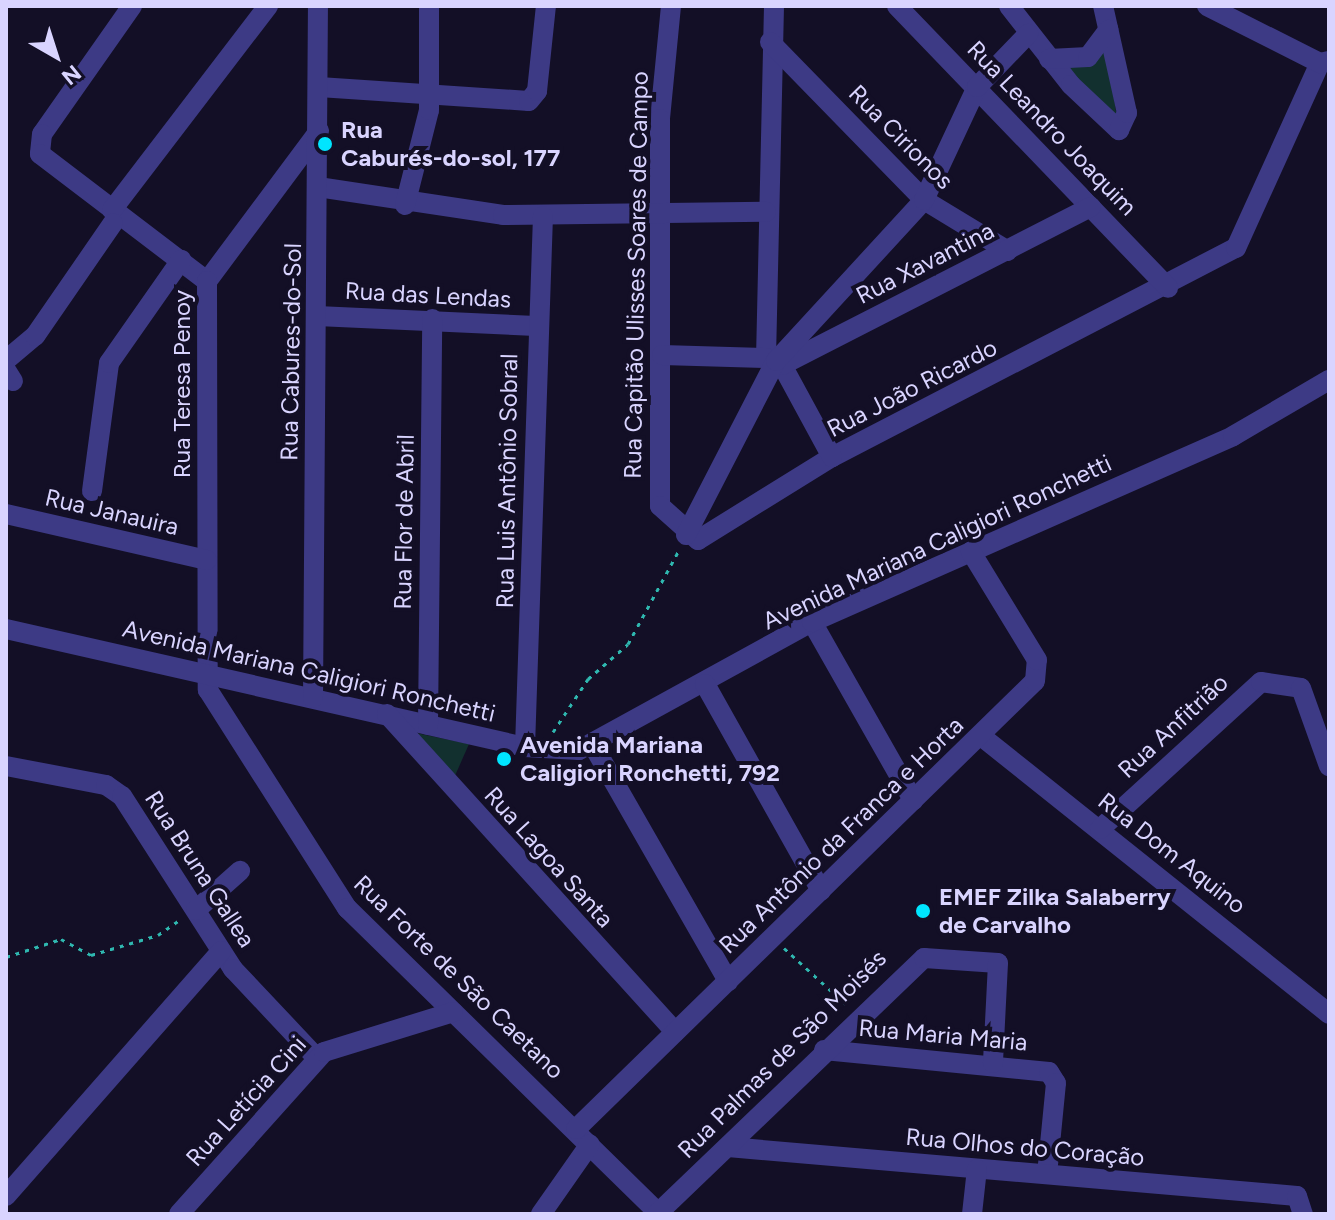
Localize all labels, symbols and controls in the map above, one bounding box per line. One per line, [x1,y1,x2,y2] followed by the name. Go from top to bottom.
[16,16,96,96] north arrow
[961,35,1143,221] street label: Rua Leandro Joaquim
[56,59,87,91] text: N
[618,71,654,479] street label: Rua Capitão Ulisses Soares de Campo
[843,79,959,195] street label: Rua Cirionos
[341,116,560,172] place label: Rua Caburés-do-sol, 177
[316,135,334,153] marker: Rua Caburés-do-sol, 177
[851,216,999,310] street label: Rua Xavantina
[275,243,307,461] street label: Rua Cabures-do-Sol
[344,276,512,314] street label: Rua das Lendas
[168,290,196,478] street label: Rua Teresa Penoy
[822,333,1002,443] street label: Rua João Ricardo
[490,353,524,609] street label: Rua Luis Antônio Sobral
[388,434,420,610] street label: Rua Flor de Abril
[758,448,1116,636] street label: Avenida Mariana Caligiori Ronchetti
[42,483,182,541] street label: Rua Janauira
[120,614,498,728] street label: Avenida Mariana Caligiori Ronchetti
[1112,668,1234,784] street label: Rua Anfitrião
[713,711,969,959] street label: Rua Antônio da Franca e Horta
[520,731,780,787] place label: Avenida Mariana Caligiori Ronchetti, 792
[495,750,513,768] marker: Avenida Mariana Caligiori Ronchetti, 792
[478,781,620,933] street label: Rua Lagoa Santa
[139,785,261,953] street label: Rua Bruna Gallea
[1092,786,1252,920] street label: Rua Dom Aquino
[348,869,570,1085] street label: Rua Forte de São Caetano
[939,883,1171,939] place label: EMEF Zilka Salaberry de Carvalho
[914,902,932,920] marker: EMEF Zilka Salaberry de Carvalho
[672,944,892,1164] street label: Rua Palmas de São Moisés
[857,1013,1029,1057] street label: Rua Maria Maria
[180,1030,312,1172] street label: Rua Letícia Cini
[904,1122,1146,1172] street label: Rua Olhos do Coração

